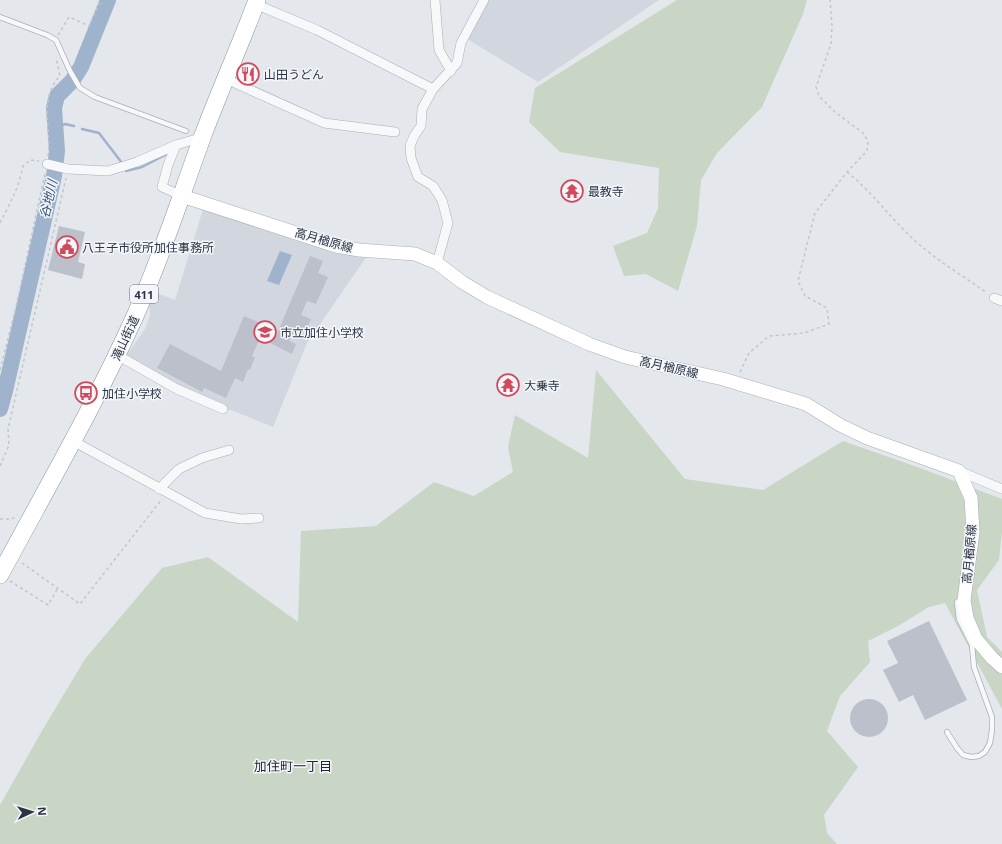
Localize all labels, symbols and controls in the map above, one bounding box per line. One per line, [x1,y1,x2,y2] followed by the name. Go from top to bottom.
[235,61,261,87] restaurant icon: 山田うどん
[264,66,324,83] place label: 山田うどん
[35,176,62,220] water label: 谷地川
[559,178,585,204] temple icon: 最教寺
[588,183,624,200] place label: 最教寺
[293,224,355,256] street label: 高月楢原線
[54,234,80,260] public building icon: 八王子市役所加住事務所
[82,239,214,256] place label: 八王子市役所加住事務所
[130,285,158,303] road number: 411
[107,313,143,363] street label: 滝山街道
[252,319,278,345] school or university icon: 市立加住小学校
[280,324,364,341] place label: 市立加住小学校
[638,352,700,382] street label: 高月楢原線
[495,372,521,398] temple icon: 大乗寺
[524,377,560,394] place label: 大乗寺
[73,380,99,406] bus stop icon: 加住小学校
[102,385,162,402] place label: 加住小学校
[958,523,980,585] street label: 高月楢原線
[254,757,332,775] district label: 加住町一丁目
[12,792,52,832] north arrow
[35,806,50,816] text: N

